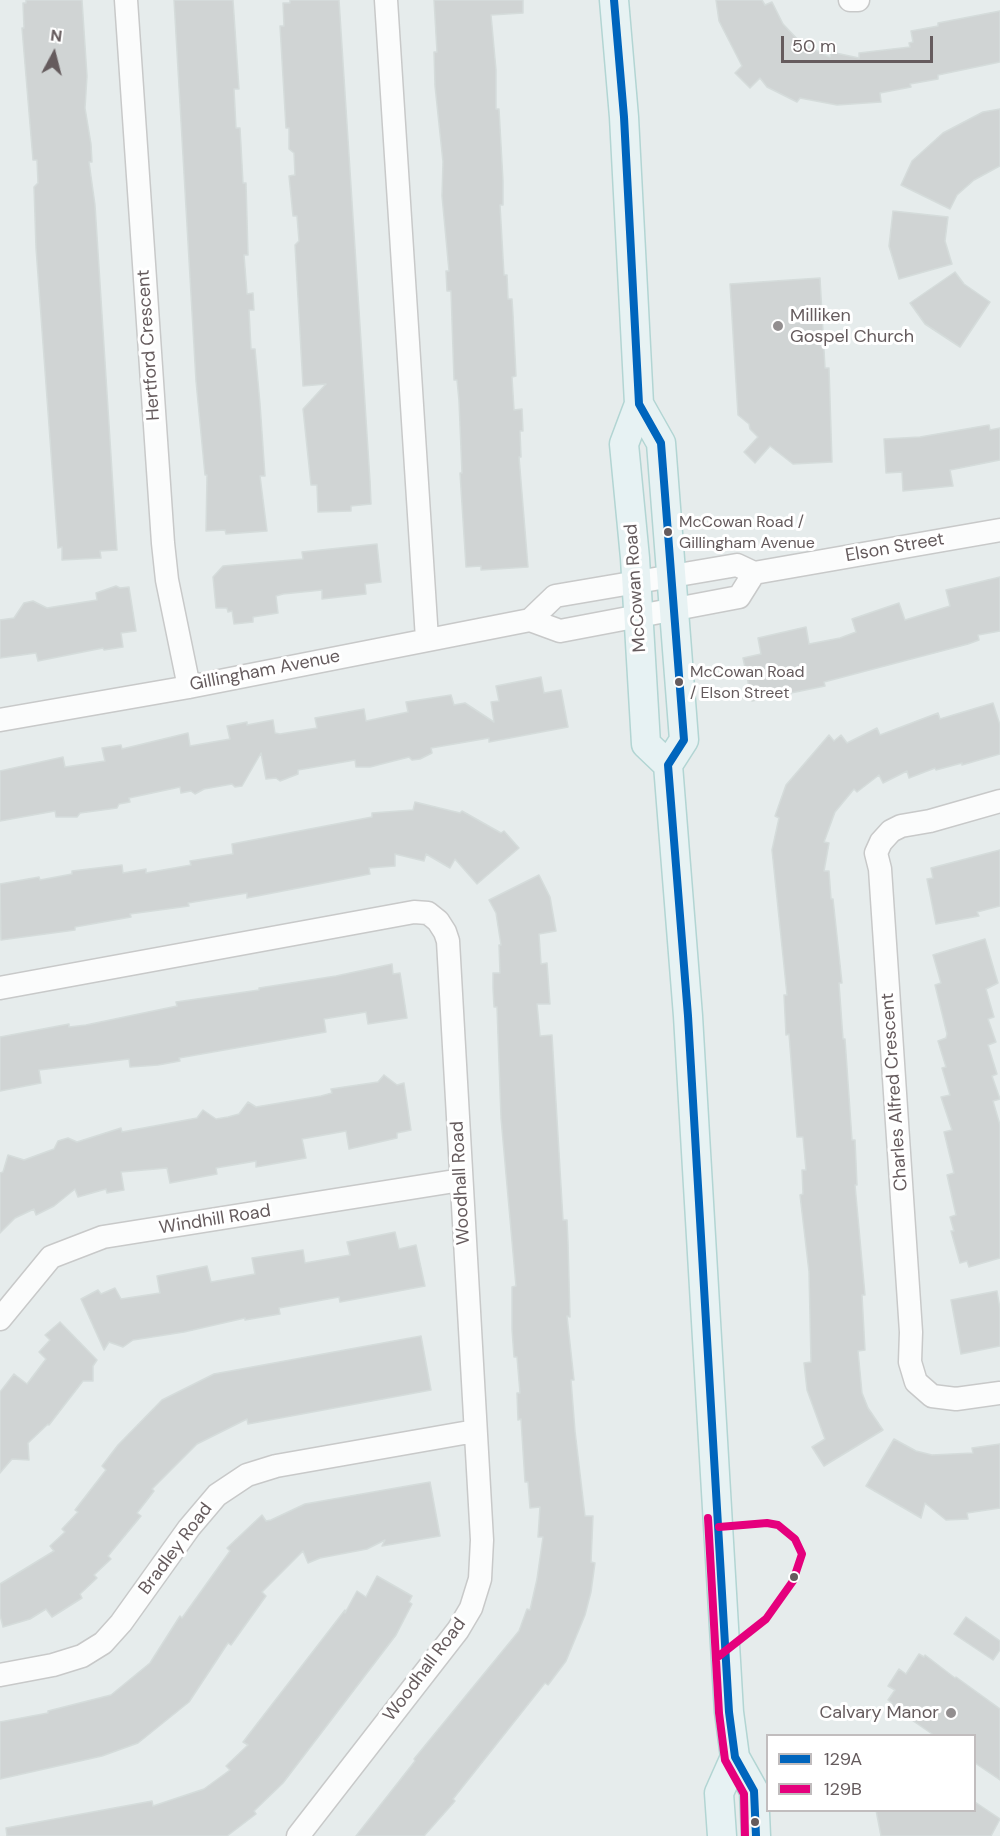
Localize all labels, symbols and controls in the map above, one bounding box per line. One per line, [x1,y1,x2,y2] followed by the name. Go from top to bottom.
[24,24,84,84] north arrow
[784,24,936,62] scale bar
[49,25,63,47] text: N
[792,34,836,58] text: 50 m
[133,269,165,421] street label: Hertford Crescent
[790,305,914,348] place label: Milliken Gospel Church
[771,319,785,333] marker: Milliken Gospel Church
[679,513,815,551] place label: McCowan Road / Gillingham Avenue
[621,523,651,653] street label: McCowan Road
[662,526,674,538] marker: McCowan Road / Gillingham Avenue
[844,529,946,567] street label: Elson Street
[188,646,342,696] street label: Gillingham Avenue
[690,663,805,701] place label: McCowan Road / Elson Street
[673,676,685,688] marker: McCowan Road / Elson Street
[877,992,913,1192] street label: Charles Alfred Crescent
[447,1121,475,1245] street label: Woodhall Road
[158,1201,272,1239] street label: Windhill Road
[135,1499,217,1599] street label: Bradley Road
[788,1571,800,1583] unlabelled marker
[379,1614,471,1726] street label: Woodhall Road
[819,1702,939,1724] place label: Calvary Manor
[944,1706,958,1720] marker: Calvary Manor
[766,1734,976,1812] legend
[824,1747,862,1771] text: 129A
[824,1777,862,1801] text: 129B
[749,1816,761,1828] unlabelled marker

